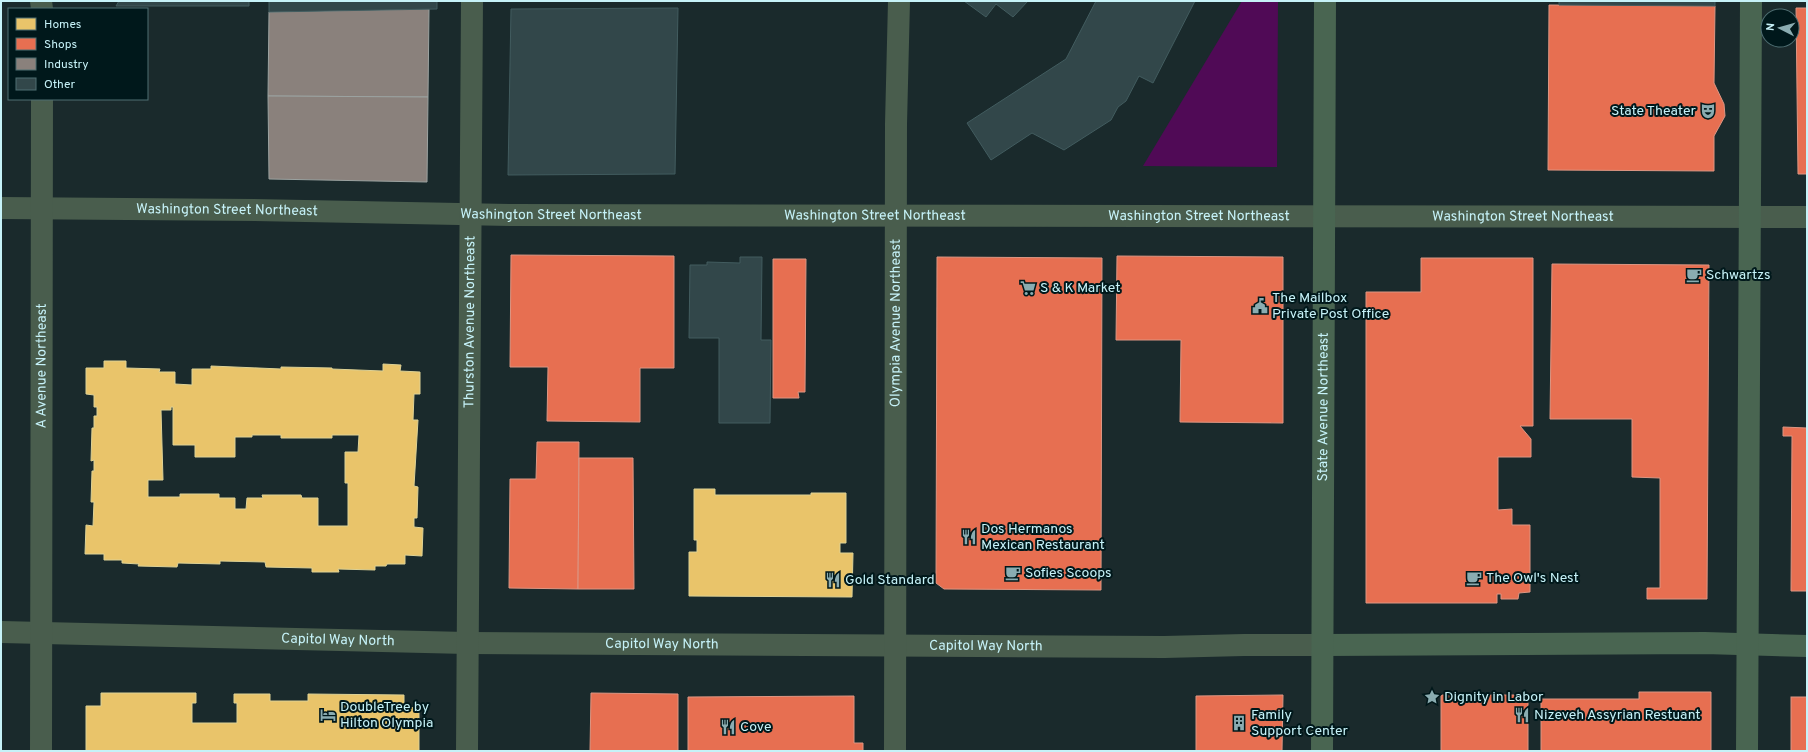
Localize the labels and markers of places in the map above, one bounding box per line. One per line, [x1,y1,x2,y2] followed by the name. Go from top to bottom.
[1699,102,1717,120] theatre icon: State Theater
[1611,103,1697,120] place label: State Theater
[1685,266,1703,284] cafe icon: Schwartzs
[1706,267,1771,284] place label: Schwartzs
[1019,279,1037,297] supermarket icon: S & K Market
[1040,280,1120,297] place label: S & K Market
[1272,290,1389,323] place label: The Mailbox Private Post Office
[1251,297,1269,315] public building icon: The Mailbox Private Post Office
[981,521,1105,554] place label: Dos Hermanos Mexican Restaurant
[960,528,978,546] restaurant icon: Dos Hermanos Mexican Restaurant
[1004,564,1022,582] cafe icon: Sofies Scoops
[1025,565,1112,582] place label: Sofies Scoops
[1465,569,1483,587] cafe icon: The Owl's Nest
[1486,570,1579,587] place label: The Owl's Nest
[824,571,842,589] restaurant icon: Gold Standard
[845,572,935,589] place label: Gold Standard
[1423,688,1441,706] place icon: Dignity in Labor
[1444,689,1544,706] place label: Dignity in Labor
[340,699,433,732] place label: DoubleTree by Hilton Olympia
[319,706,337,724] hotel icon: DoubleTree by Hilton Olympia
[1513,706,1531,724] restaurant icon: Nizeveh Assyrian Restuant
[1251,707,1349,740] place label: Family Support Center
[1534,707,1701,724] place label: Nizeveh Assyrian Restuant
[1230,714,1248,732] building icon: Family Support Center
[719,718,737,736] restaurant icon: Cove
[740,719,772,736] place label: Cove

